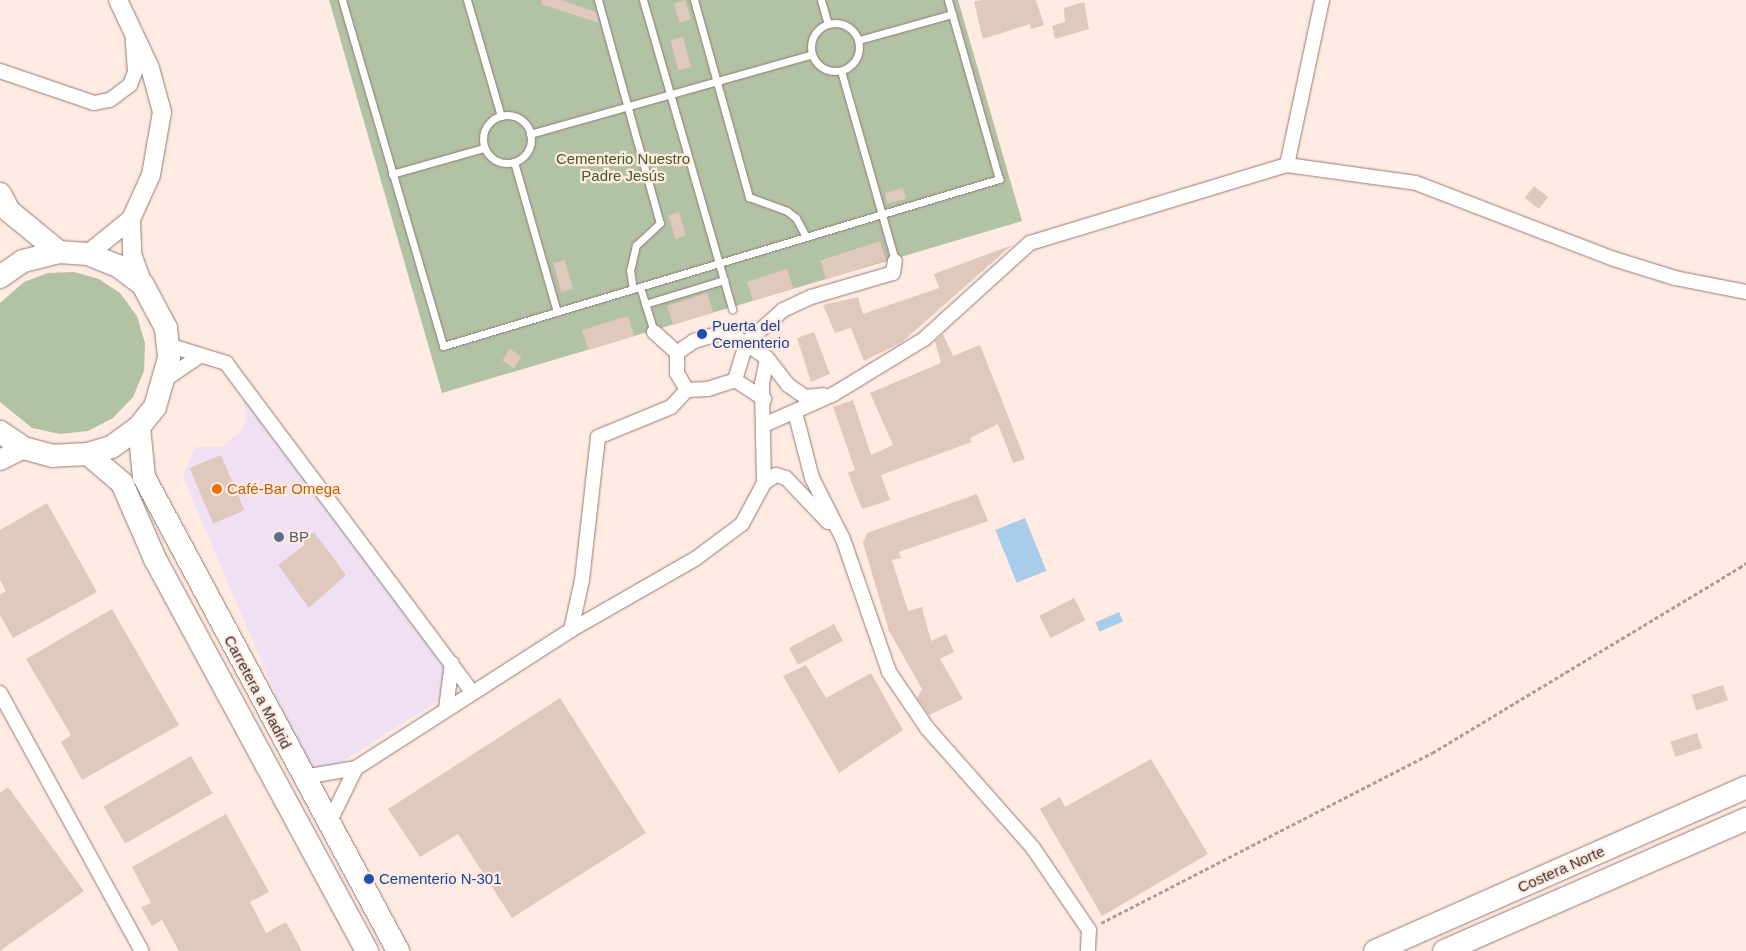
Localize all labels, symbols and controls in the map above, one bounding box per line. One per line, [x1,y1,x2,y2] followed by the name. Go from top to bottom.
[556,149,690,184] park label: Cementerio Nuestro Padre Jesús
[712,316,790,351] place label: Puerta del Cementerio
[696,328,708,340] marker: Puerta del Cementerio
[227,480,340,498] place label: Café-Bar Omega
[211,483,223,495] marker: Café-Bar Omega
[289,528,309,546] place label: BP
[273,531,285,543] marker: BP
[221,632,295,752] street label: Carretera a Madrid
[1515,842,1607,896] street label: Costera Norte
[379,870,502,888] place label: Cementerio N-301
[363,873,375,885] marker: Cementerio N-301

